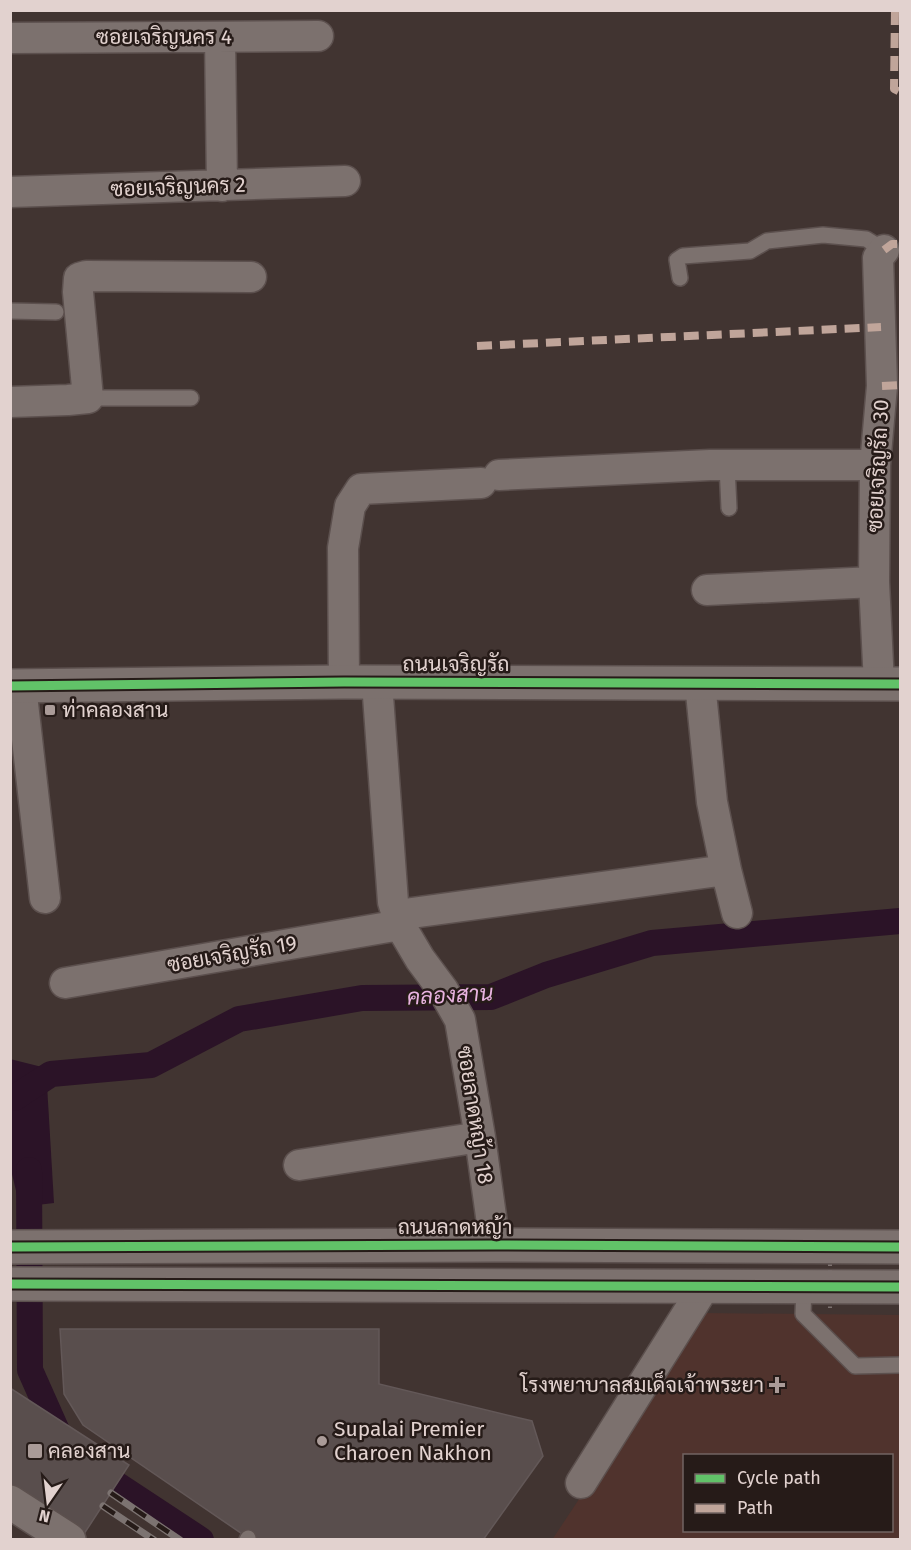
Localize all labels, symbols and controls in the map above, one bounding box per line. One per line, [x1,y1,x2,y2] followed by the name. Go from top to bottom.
[96,24,232,50] street label: ซอยเจริญนคร 4
[110,172,246,202] street label: ซอยเจริญนคร 2
[862,399,894,533] street label: ซอยเจริญรัถ 30
[402,651,510,677] street label: ถนนเจริญรัถ
[62,697,168,723] place label: ท่าคลองสาน
[43,703,57,717] marker: ท่าคลองสาน
[165,930,299,978] street label: ซอยเจริญรัถ 19
[406,979,494,1011] water label: คลองสาน
[451,1044,499,1186] street label: ซอยลาดหญ้า 18
[398,1214,512,1240] street label: ถนนลาดหญ้า
[519,1370,764,1398] place label: โรงพยาบาลสมเด็จเจ้าพระยา
[768,1376,786,1394] marker: โรงพยาบาลสมเด็จเจ้าพระยา
[334,1416,492,1466] place label: Supalai Premier Charoen Nakhon
[315,1434,329,1448] marker: Supalai Premier Charoen Nakhon
[48,1438,130,1464] place label: คลองสาน
[26,1442,44,1460] marker: คลองสาน
[683,1454,893,1532] legend
[737,1467,821,1489] text: Cycle path
[18,1472,78,1532] north arrow
[737,1497,773,1519] text: Path
[37,1506,52,1527] text: N

